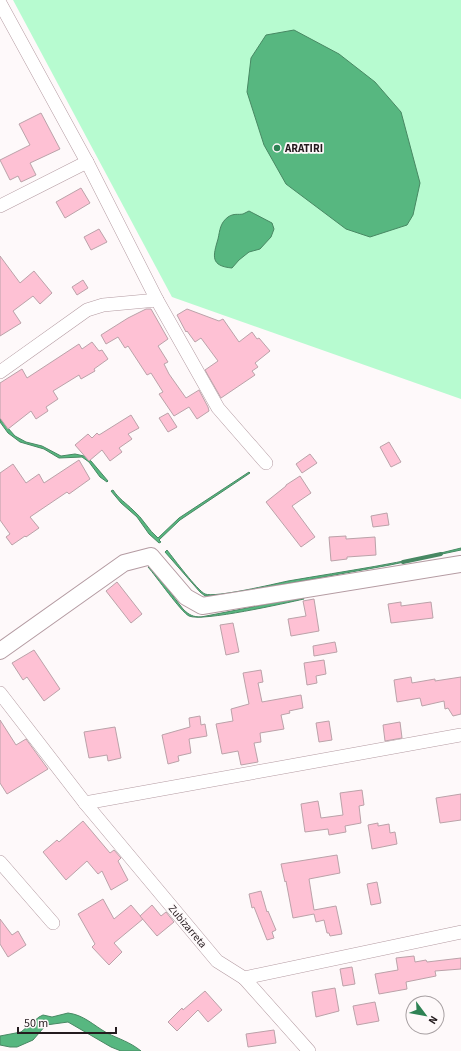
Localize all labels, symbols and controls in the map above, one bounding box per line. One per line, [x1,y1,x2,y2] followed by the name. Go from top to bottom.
[284,141,323,156] place label: ARATIRI
[272,143,282,153] marker: ARATIRI
[165,901,210,951] street label: Zubizarreta
[405,995,445,1035] north arrow
[18,1009,116,1035] scale bar
[425,1013,441,1027] text: N
[24,1015,48,1032] text: 50 m

